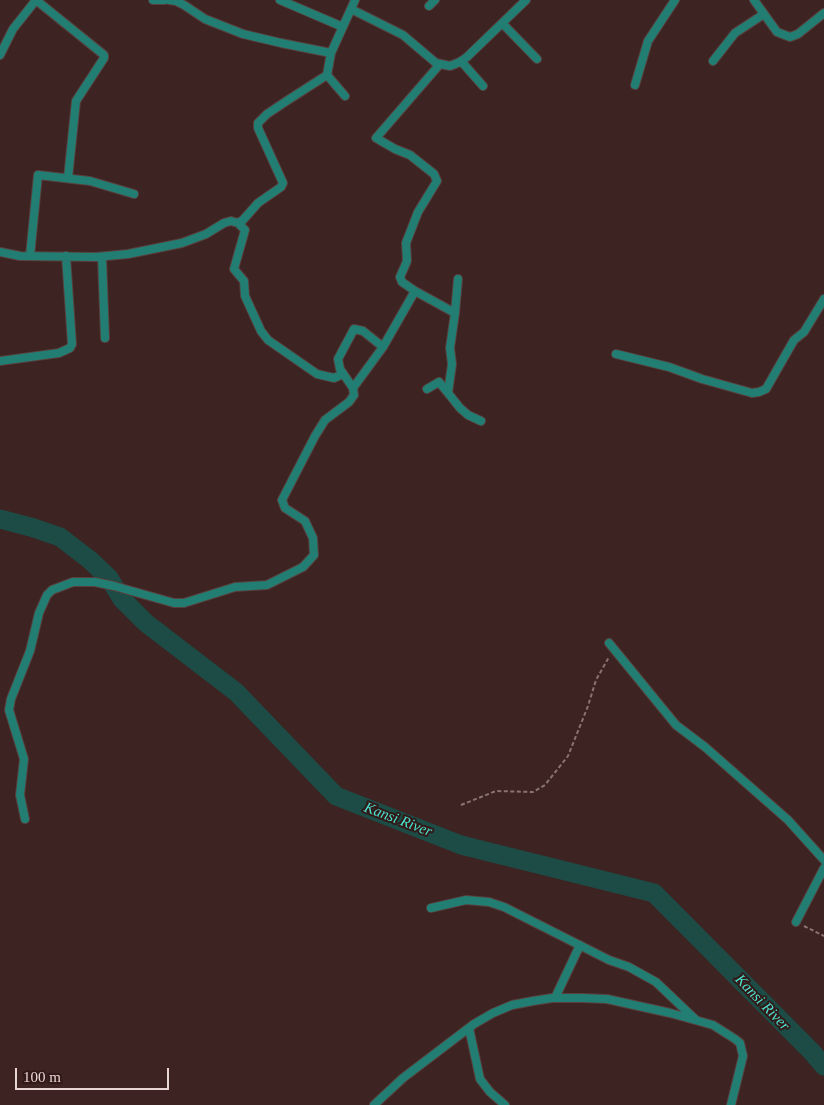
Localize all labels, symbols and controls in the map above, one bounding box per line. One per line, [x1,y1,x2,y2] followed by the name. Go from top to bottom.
[362,799,434,841] water label: Kansi River
[731,971,793,1035] water label: Kansi River
[18,1058,171,1090] scale bar
[23,1069,61,1085] text: 100 m

